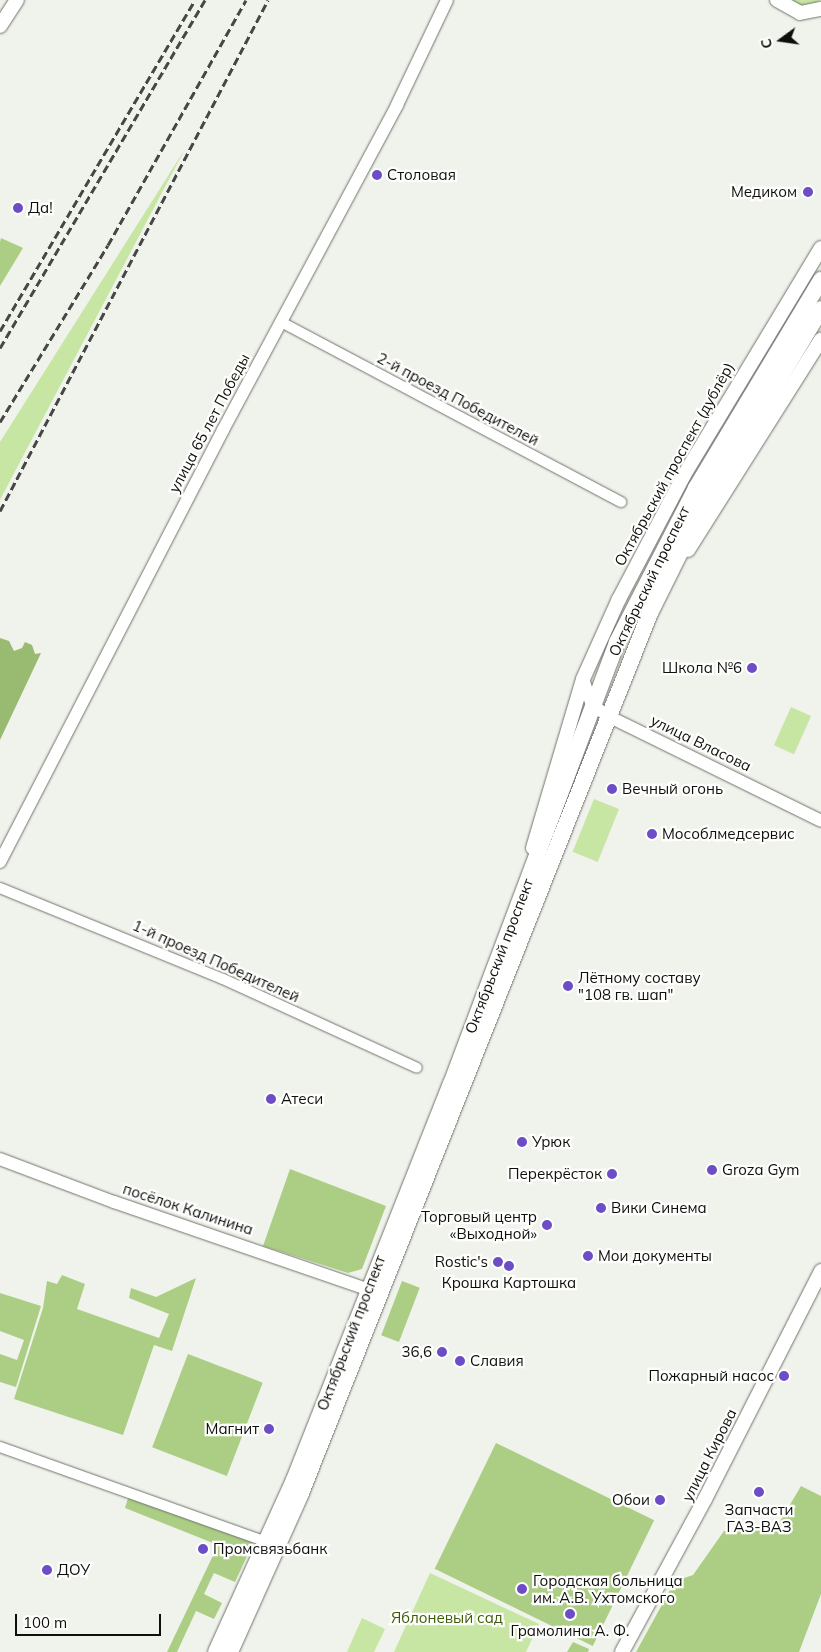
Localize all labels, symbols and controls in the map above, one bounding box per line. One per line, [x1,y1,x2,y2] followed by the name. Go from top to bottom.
[756,15,806,65] north arrow
[757,37,776,50] text: С
[387,166,456,184] place label: Столовая
[371,169,383,181] marker: Столовая
[731,183,797,201] place label: Медиком
[801,185,815,199] marker: Медиком
[28,199,53,217] place label: Да!
[12,202,24,214] marker: Да!
[374,349,542,449] street label: 2-й проезд Победителей
[165,350,253,496] street label: улица 65 лет Победы
[610,359,738,569] street label: Октябрьский проспект (дублёр)
[605,503,693,659] street label: Октябрьский проспект
[662,659,742,677] place label: Школа №6
[746,662,758,674] marker: Школа №6
[648,711,754,775] street label: улица Власова
[622,780,723,798] place label: Вечный огонь
[606,783,618,795] marker: Вечный огонь
[662,825,795,843] place label: Мособлмедсервис
[646,828,658,840] marker: Мособлмедсервис
[461,876,537,1036] street label: Октябрьский проспект
[130,916,302,1006] street label: 1-й проезд Победителей
[578,968,701,1003] place label: Лётному составу "108 гв. шап"
[562,980,574,992] marker: Лётному составу "108 гв. шап"
[281,1090,323,1108] place label: Атеси
[265,1093,277,1105] marker: Атеси
[532,1133,570,1151] place label: Урюк
[516,1136,528,1148] marker: Урюк
[722,1161,800,1179] place label: Groza Gym
[706,1164,718,1176] marker: Groza Gym
[508,1165,602,1183] place label: Перекрёсток
[606,1168,618,1180] marker: Перекрёсток
[121,1179,255,1239] street label: посёлок Калинина
[611,1199,707,1217] place label: Вики Синема
[595,1202,607,1214] marker: Вики Синема
[421,1207,537,1242] place label: Торговый центр «Выходной»
[541,1219,553,1231] marker: Торговый центр «Выходной»
[598,1247,712,1265] place label: Мои документы
[582,1250,594,1262] marker: Мои документы
[313,1253,389,1413] street label: Октябрьский проспект
[435,1253,488,1271] place label: Rostic's
[492,1256,504,1268] marker: Rostic's
[503,1260,515,1272] marker: Крошка Картошка
[442,1274,576,1292] place label: Крошка Картошка
[402,1343,432,1361] place label: 36,6
[436,1346,448,1358] marker: 36,6
[470,1352,524,1370] place label: Славия
[454,1355,466,1367] marker: Славия
[648,1367,774,1385] place label: Пожарный насос
[778,1370,790,1382] marker: Пожарный насос
[678,1406,740,1504] street label: улица Кирова
[206,1420,259,1438] place label: Магнит
[263,1423,275,1435] marker: Магнит
[753,1486,765,1498] marker: Запчасти ГАЗ-ВАЗ
[612,1491,650,1509] place label: Обои
[654,1494,666,1506] marker: Обои
[725,1500,793,1535] place label: Запчасти ГАЗ-ВАЗ
[213,1540,327,1558] place label: Промсвязьбанк
[197,1543,209,1555] marker: Промсвязьбанк
[57,1561,90,1579] place label: ДОУ
[41,1564,53,1576] marker: ДОУ
[533,1571,683,1606] place label: Городская больница им. А.В. Ухтомского
[515,1582,529,1596] marker: Городская больница им. А.В. Ухтомского
[18,1604,164,1636] scale bar
[564,1608,576,1620] marker: Грамолина А. Ф.
[391,1609,503,1627] park label: Яблоневый сад
[23,1613,67,1632] text: 100 m
[511,1622,629,1640] place label: Грамолина А. Ф.

